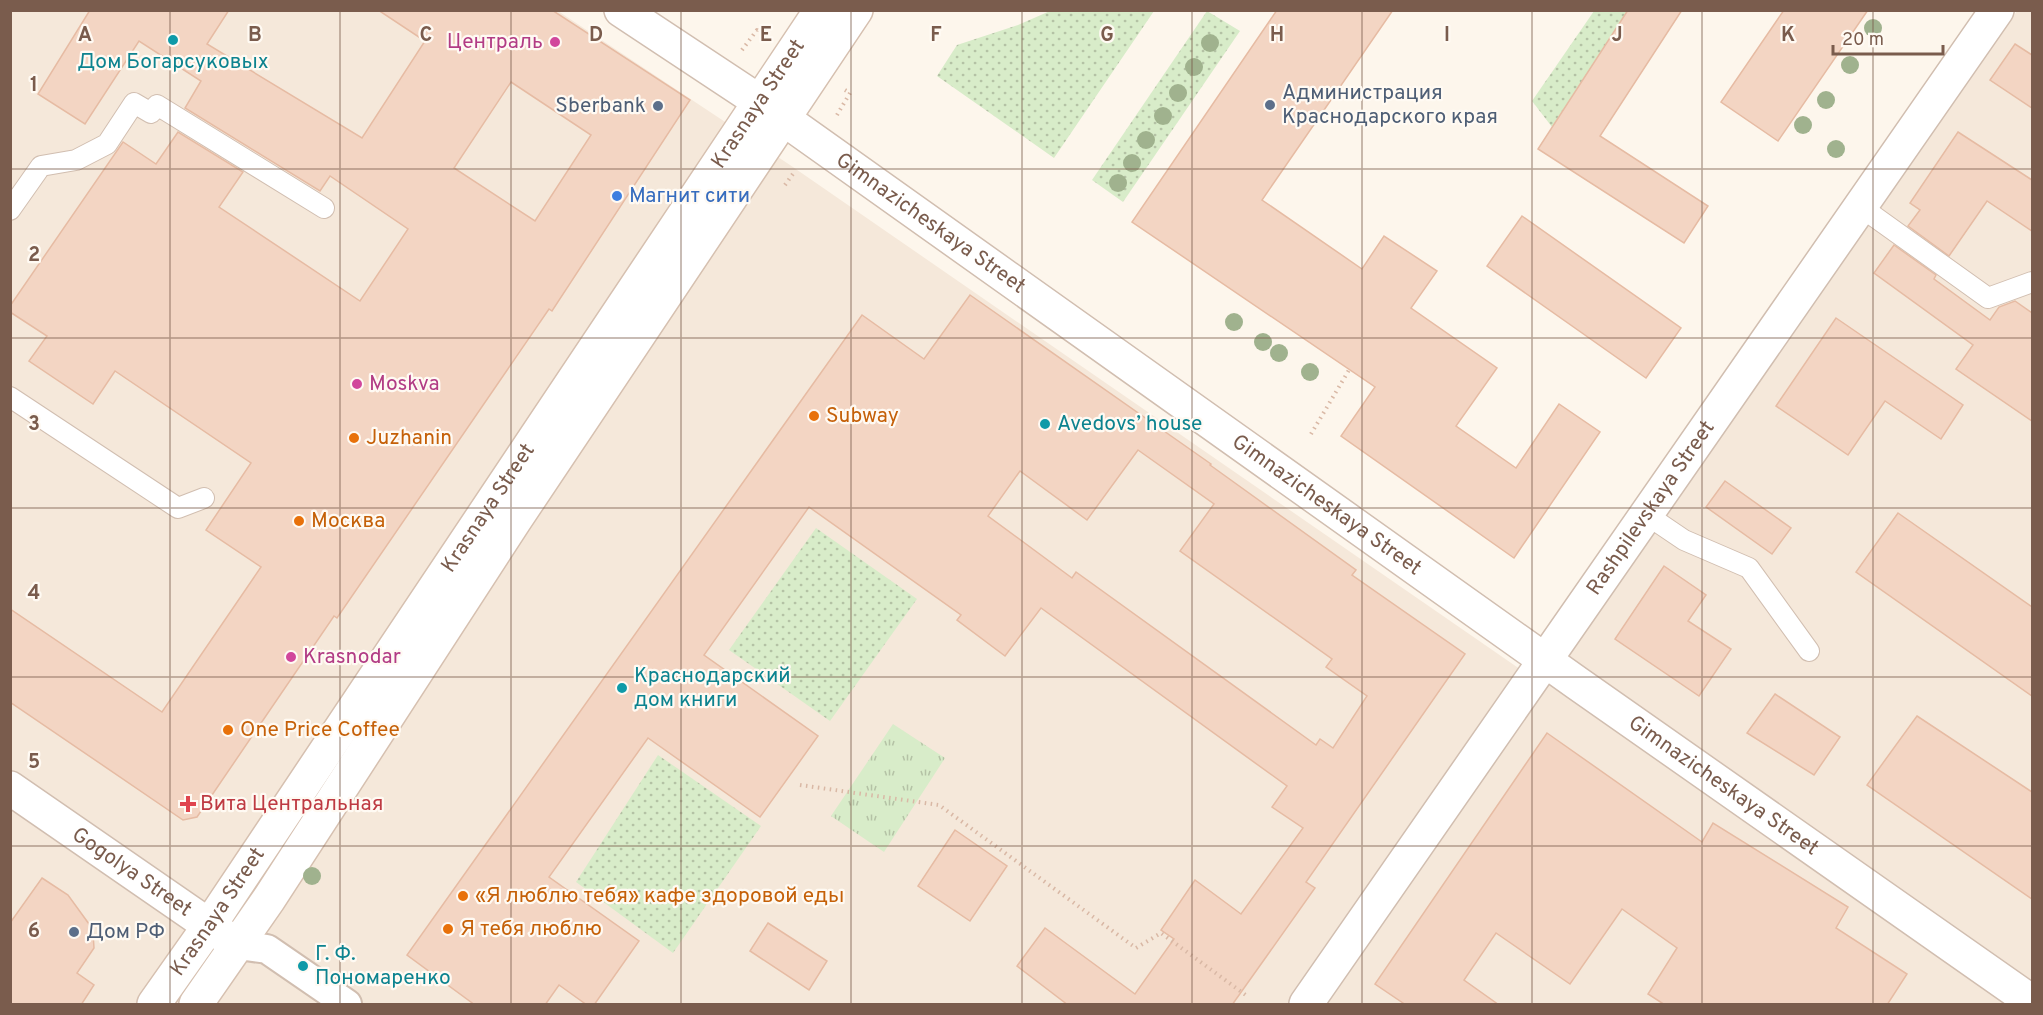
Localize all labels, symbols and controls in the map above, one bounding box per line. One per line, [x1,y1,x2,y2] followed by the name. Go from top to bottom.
[1833,18,1942,56] scale bar
[78,23,92,49] text: A
[248,23,262,49] text: B
[420,23,432,49] text: C
[589,23,603,49] text: D
[760,23,772,49] text: E
[930,23,942,49] text: F
[1100,23,1114,49] text: G
[1270,23,1284,49] text: H
[1444,23,1450,49] text: I
[1611,23,1623,49] text: J
[1781,23,1795,49] text: K
[447,29,543,56] place label: Централь
[1842,29,1884,52] text: 20 m
[166,33,180,47] marker: Дом Богарсуковых
[705,34,811,174] street label: Krasnaya Street
[548,35,562,49] marker: Централь
[77,49,269,76] place label: Дом Богарсуковых
[30,73,38,99] text: 1
[1282,80,1498,131] place label: Администрация Краснодарского края
[555,93,646,120] place label: Sberbank
[1263,98,1277,112] marker: Администрация Краснодарского края
[651,99,665,113] marker: Sberbank
[830,147,1031,300] street label: Gimnazicheskaya Street
[629,183,750,210] place label: Магнит сити
[610,189,624,203] marker: Магнит сити
[28,243,40,269] text: 2
[369,371,440,398] place label: Moskva
[350,377,364,391] marker: Moskva
[826,403,899,430] place label: Subway
[807,409,821,423] marker: Subway
[1057,411,1202,438] place label: Avedovs’ house
[28,412,40,438] text: 3
[1581,415,1721,601] street label: Rashpilevskaya Street
[1038,417,1052,431] marker: Avedovs’ house
[366,425,452,452] place label: Juzhanin
[1226,428,1427,582] street label: Gimnazicheskaya Street
[347,431,361,445] marker: Juzhanin
[435,438,541,578] street label: Krasnaya Street
[311,508,385,535] place label: Москва
[292,514,306,528] marker: Москва
[28,581,40,607] text: 4
[303,644,401,671] place label: Krasnodar
[284,650,298,664] marker: Krasnodar
[634,663,791,714] place label: Краснодарский дом книги
[615,681,629,695] marker: Краснодарский дом книги
[1623,710,1824,862] street label: Gimnazicheskaya Street
[240,717,400,744] place label: One Price Coffee
[221,723,235,737] marker: One Price Coffee
[28,750,40,776] text: 5
[200,791,383,818] place label: Вита Центральная
[181,797,195,811] marker: Вита Центральная
[66,821,197,923] street label: Gogolya Street
[164,842,271,982] street label: Krasnaya Street
[475,883,844,910] place label: «Я люблю тебя» кафе здоровой еды
[456,889,470,903] marker: «Я люблю тебя» кафе здоровой еды
[460,916,602,943] place label: Я тебя люблю
[28,919,40,945] text: 6
[86,919,165,946] place label: Дом РФ
[441,922,455,936] marker: Я тебя люблю
[67,925,81,939] marker: Дом РФ
[315,941,451,992] place label: Г. Ф. Пономаренко
[296,959,310,973] marker: Г. Ф. Пономаренко

